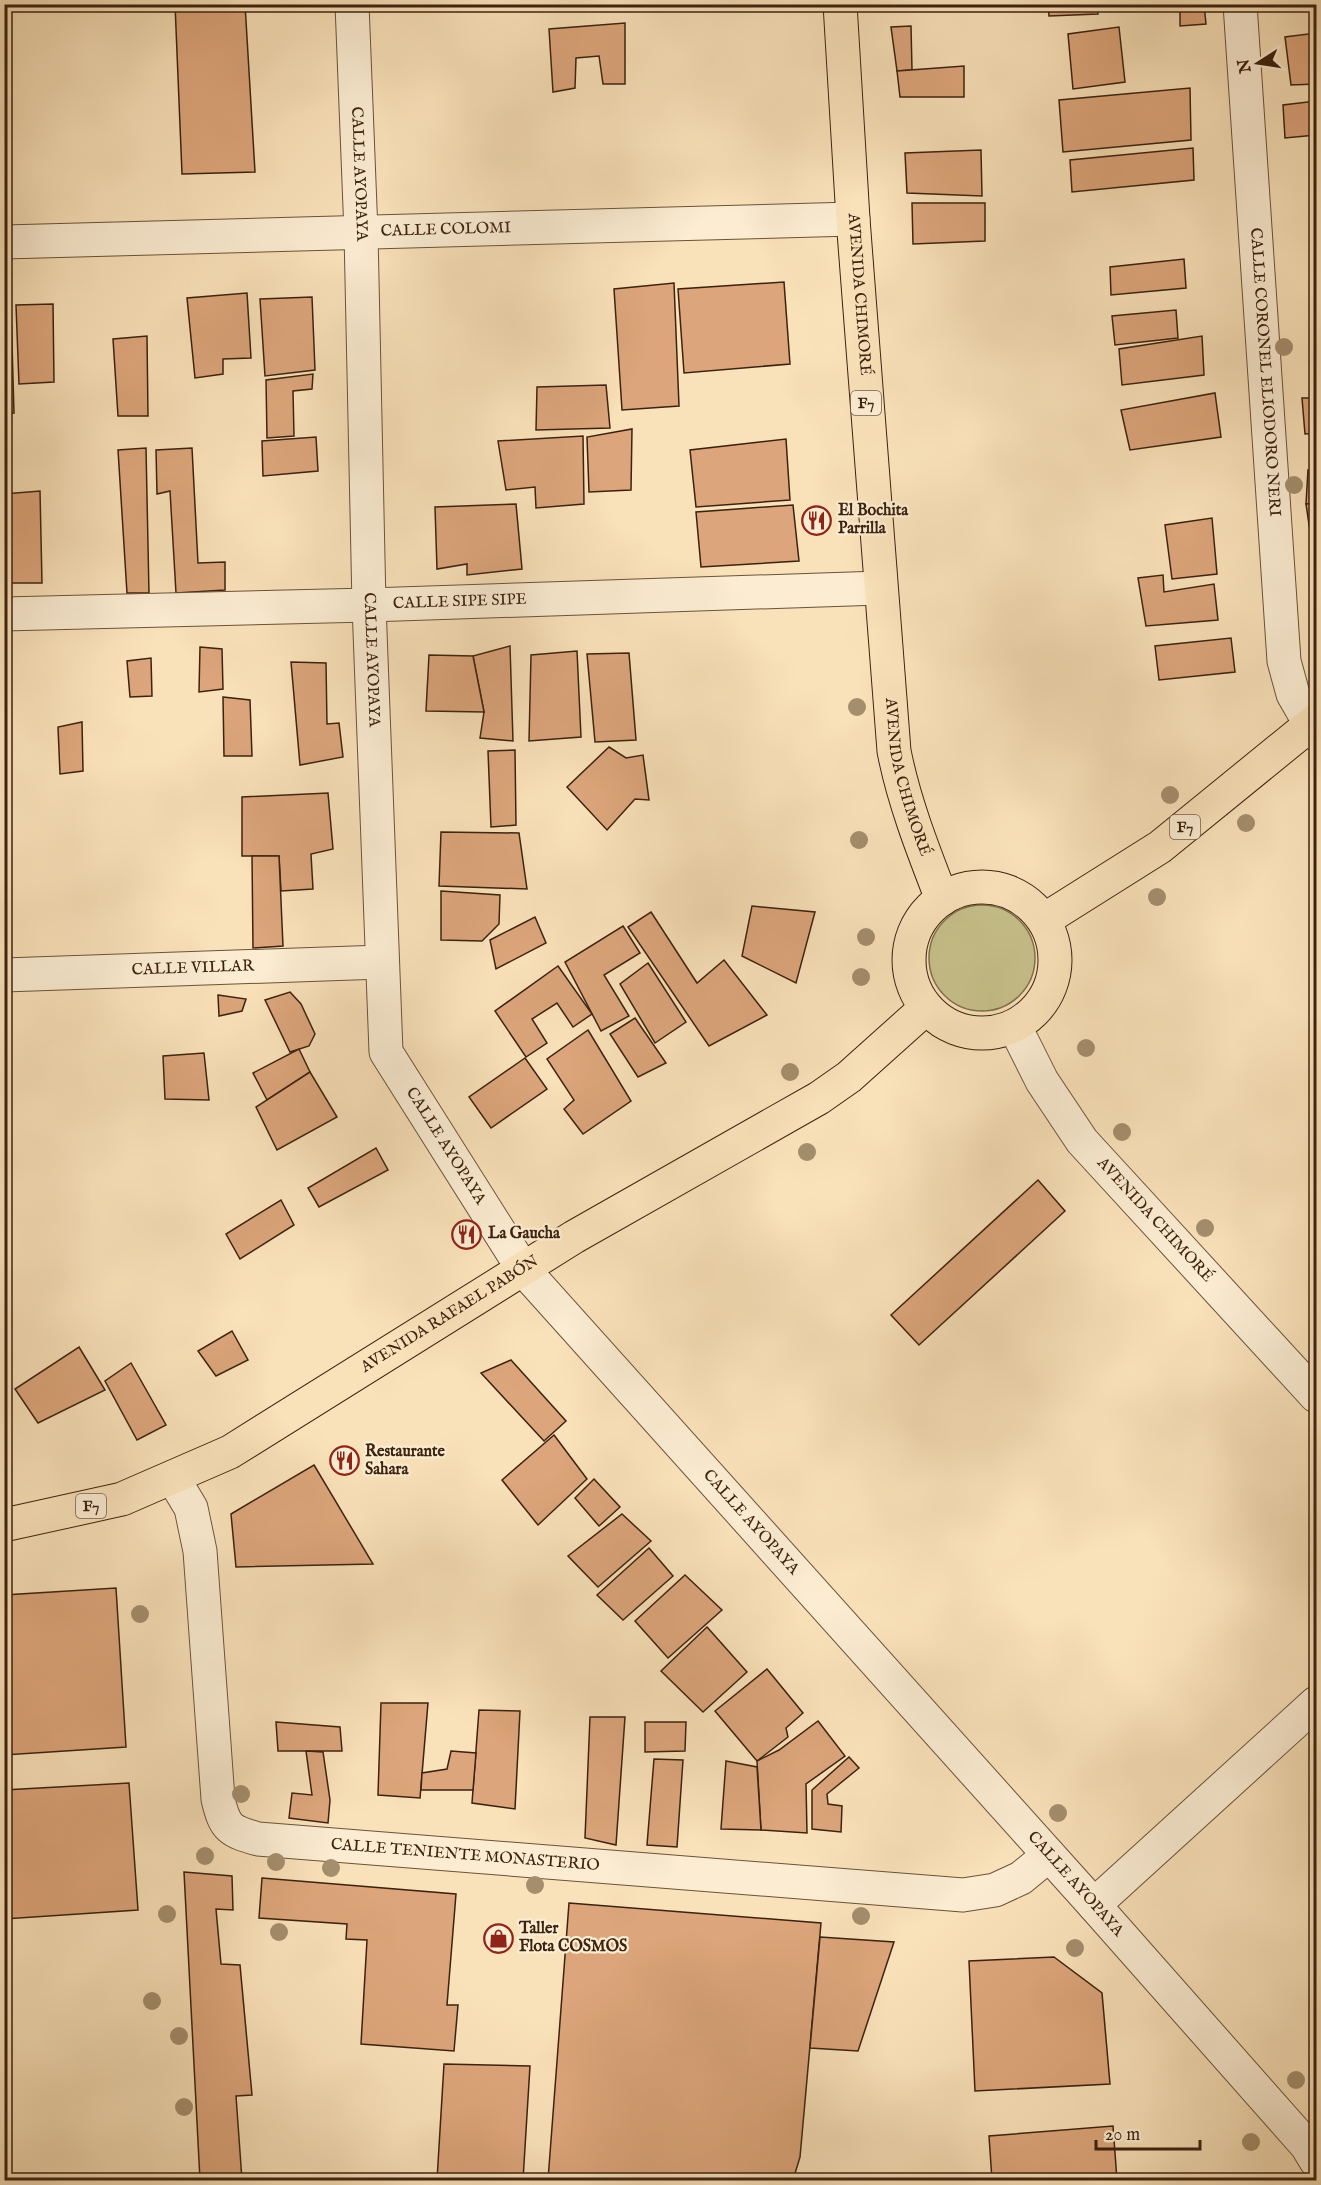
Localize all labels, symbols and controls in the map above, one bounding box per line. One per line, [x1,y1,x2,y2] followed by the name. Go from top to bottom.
[1228,33,1288,93] north arrow
[1234,57,1257,76] text: N
[346,106,371,243] street label: CALLE AYOPAYA
[843,212,877,376] street label: AVENIDA CHIMORÉ
[380,218,511,242] street label: CALLE COLOMI
[1245,227,1284,517] street label: CALLE CORONEL ELIODORO NERI
[851,391,881,415] road number: F7
[838,501,909,539] place label: El Bochita Parrilla
[801,504,833,536] restaurant icon: El Bochita Parrilla
[393,590,527,614] street label: CALLE SIPE SIPE
[359,592,384,729] street label: CALLE AYOPAYA
[880,696,937,859] street label: AVENIDA CHIMORÉ
[1170,815,1200,839] road number: F7
[131,956,255,981] street label: CALLE VILLAR
[401,1084,491,1210] street label: CALLE AYOPAYA
[1092,1153,1218,1287] street label: AVENIDA CHIMORÉ
[451,1218,483,1250] restaurant icon: La Gaucha
[488,1224,561,1244] place label: La Gaucha
[357,1251,543,1378] street label: AVENIDA RAFAEL PABÓN
[365,1442,446,1480] place label: Restaurante Sahara
[328,1445,360,1477] restaurant icon: Restaurante Sahara
[698,1466,804,1580] street label: CALLE AYOPAYA
[76,1494,106,1518] road number: F7
[1023,1827,1128,1942] street label: CALLE AYOPAYA
[330,1835,600,1876] street label: CALLE TENIENTE MONASTERIO
[518,1919,627,1957] place label: Taller Flota COSMOS
[482,1922,514,1954] shop icon: Taller Flota COSMOS
[1096,2113,1200,2151] scale bar
[1105,2124,1140,2147] text: 20 m

